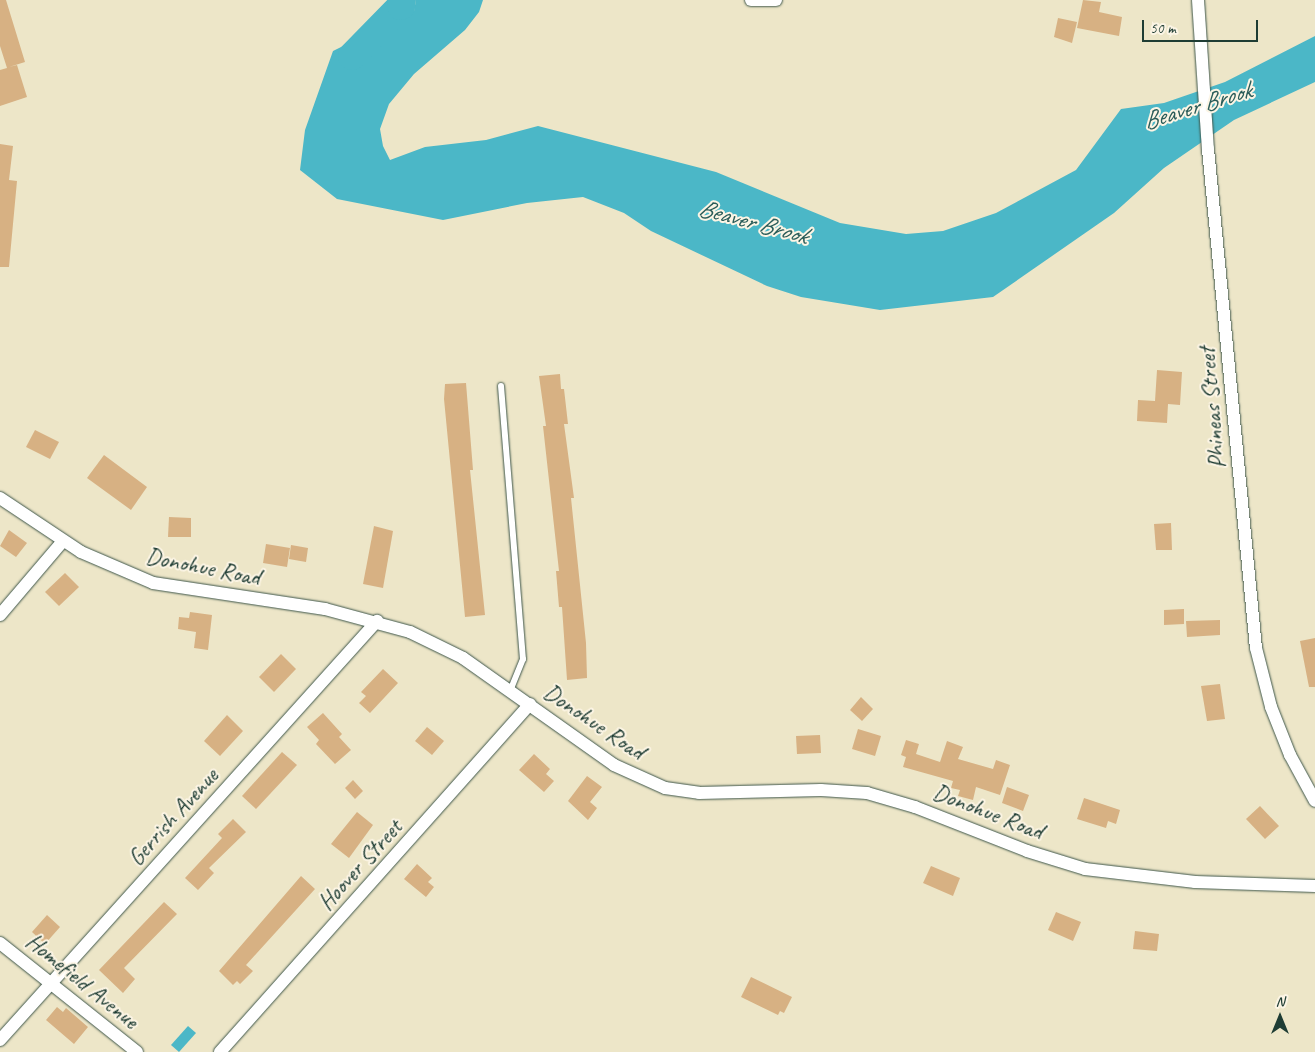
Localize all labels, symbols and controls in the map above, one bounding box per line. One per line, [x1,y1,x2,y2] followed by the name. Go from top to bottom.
[1145,10,1261,42] scale bar
[1150,19,1176,38] text: 50 m
[1139,75,1255,137] water label: Beaver Brook
[695,193,811,251] water label: Beaver Brook
[1192,346,1232,470] street label: Phineas Street
[144,542,262,592] street label: Donohue Road
[538,678,650,766] street label: Donohue Road
[122,762,224,872] street label: Gerrish Avenue
[929,778,1047,846] street label: Donohue Road
[312,813,408,917] street label: Hoover Street
[20,927,144,1035] street label: Homefield Avenue
[1255,992,1305,1042] north arrow
[1276,993,1284,1010] text: N

